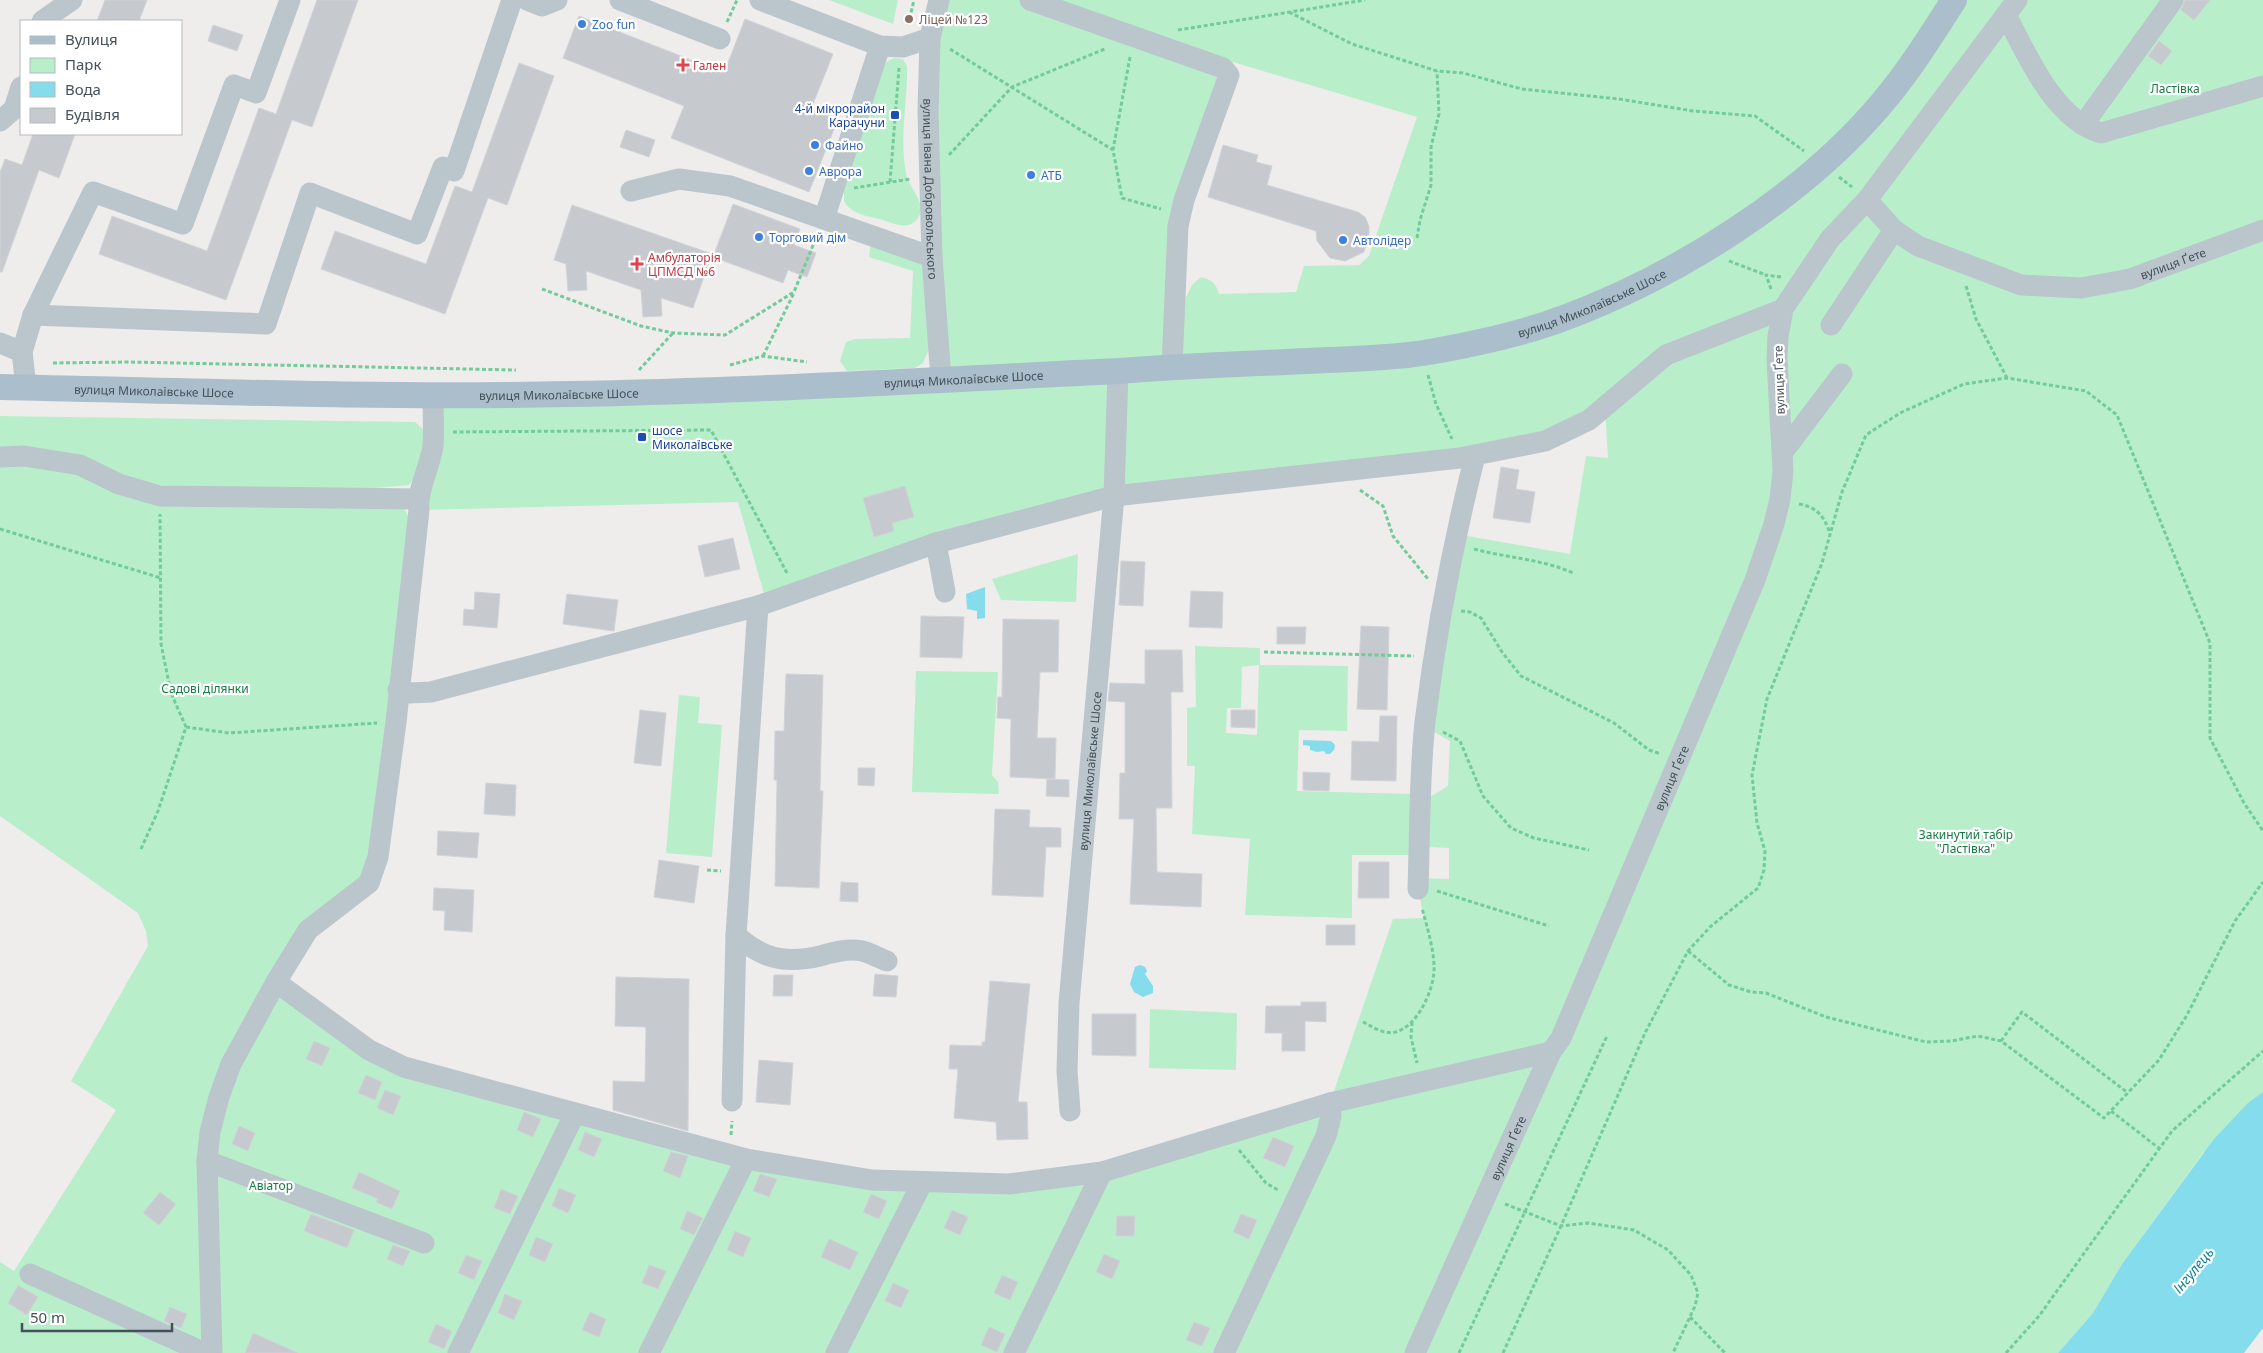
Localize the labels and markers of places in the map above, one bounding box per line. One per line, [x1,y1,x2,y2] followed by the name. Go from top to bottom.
[919,11,988,28] place label: Ліцей №123
[903,13,915,25] marker: Ліцей №123
[592,16,635,33] place label: Zoo fun
[576,18,588,30] marker: Zoo fun
[693,57,726,74] place label: Гален
[677,59,689,71] marker: Гален
[795,100,885,131] place label: 4-й мікрорайон Карачуни
[889,109,901,121] marker: 4-й мікрорайон Карачуни
[825,137,863,154] place label: Файно
[809,139,821,151] marker: Файно
[819,163,862,180] place label: Аврора
[803,165,815,177] marker: Аврора
[1041,167,1062,184] place label: АТБ
[1025,169,1037,181] marker: АТБ
[769,229,846,246] place label: Торговий дім
[753,231,765,243] marker: Торговий дім
[1353,232,1411,249] place label: Автолідер
[1337,234,1349,246] marker: Автолідер
[648,249,721,280] place label: Амбулаторія ЦПМСД №6
[630,257,644,271] marker: Амбулаторія ЦПМСД №6
[652,422,733,453] place label: шосе Миколаївське
[636,431,648,443] marker: шосе Миколаївське

